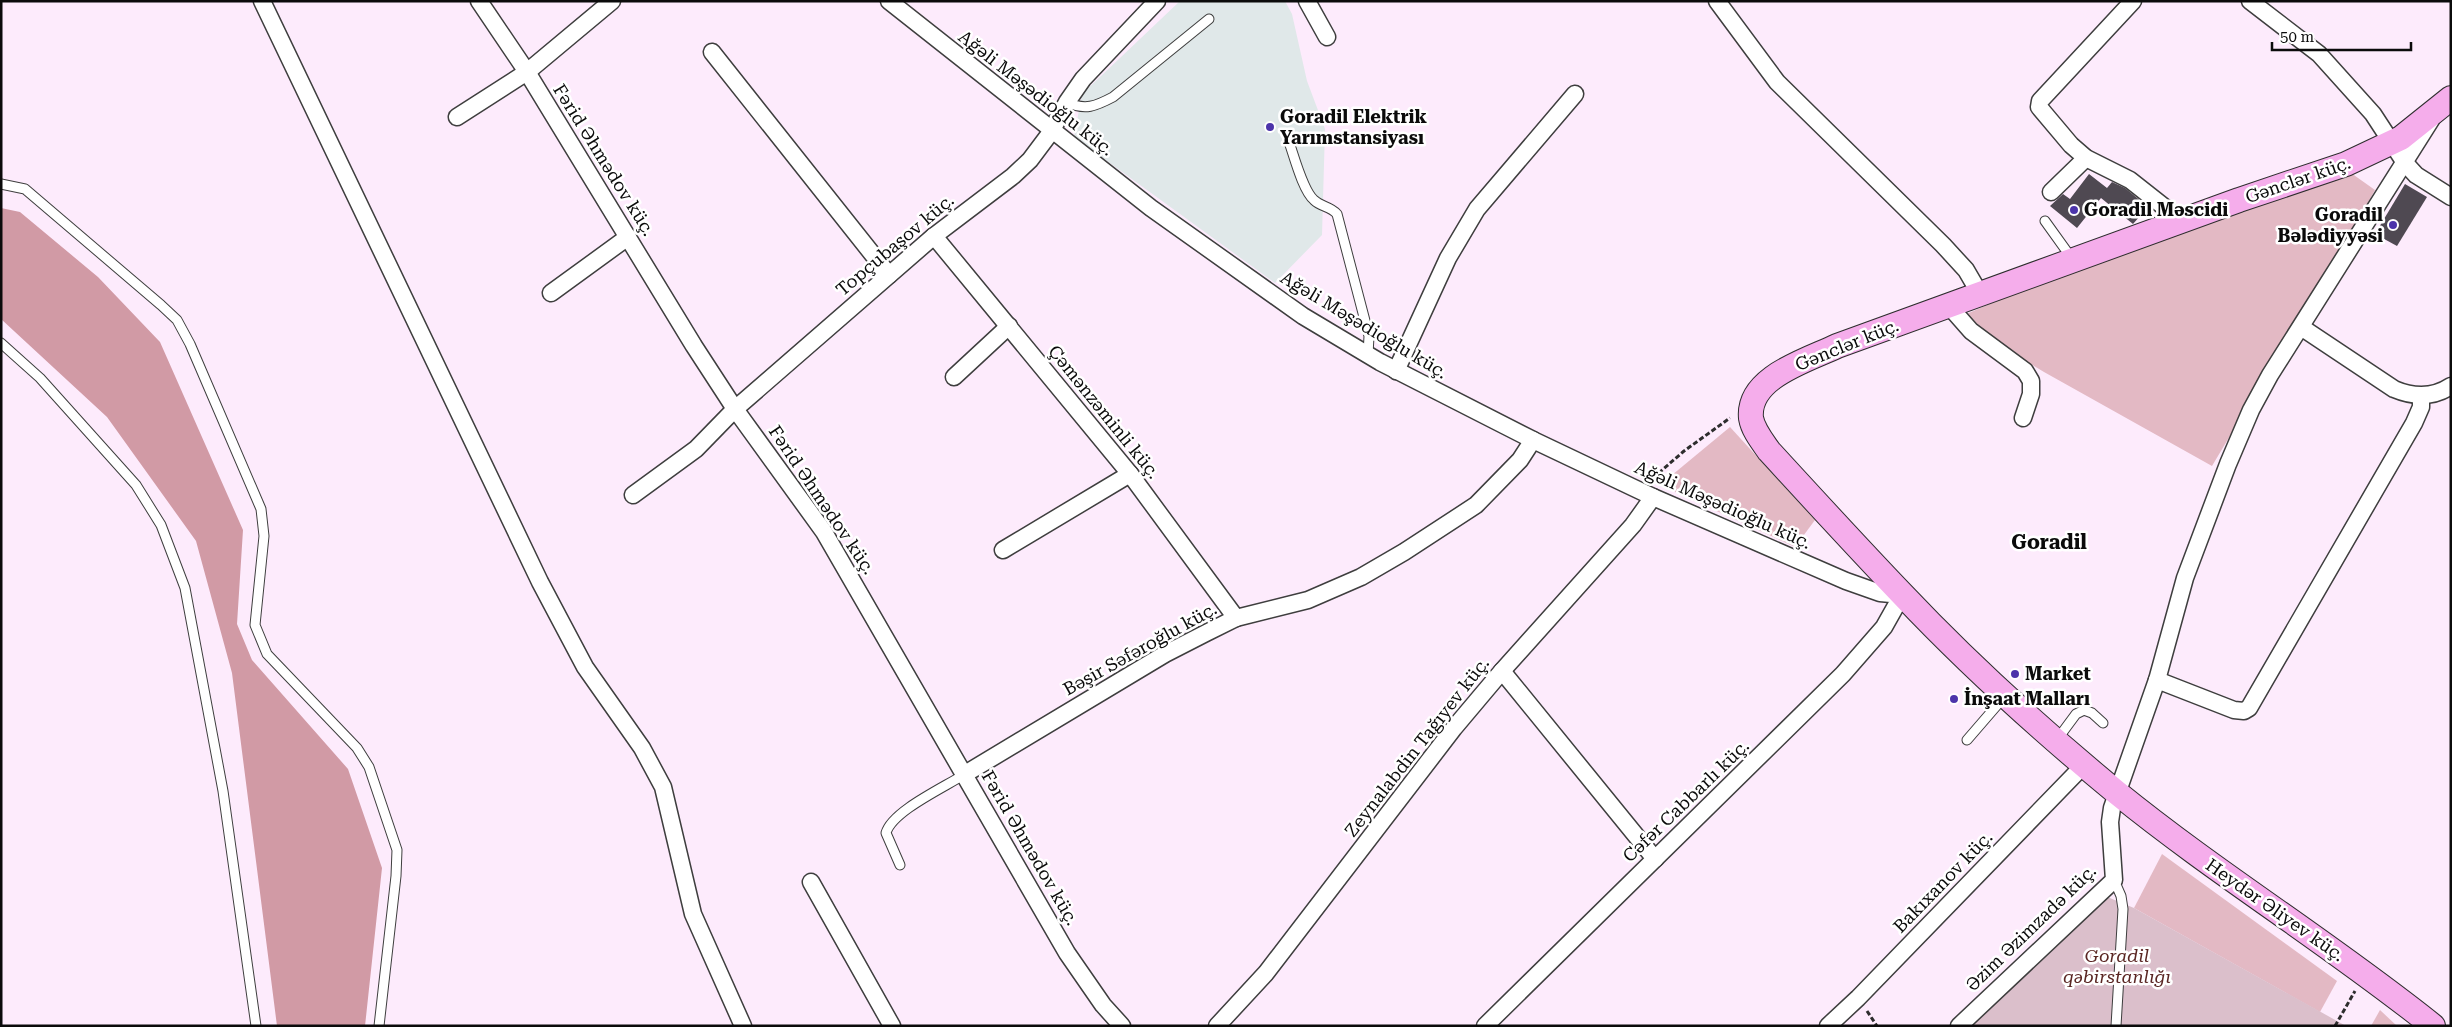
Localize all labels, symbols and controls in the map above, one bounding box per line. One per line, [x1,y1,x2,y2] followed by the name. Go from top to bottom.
[2272,20,2411,52] scale bar
[955,26,1118,160] street label: Ağəli Məşədioğlu küç.
[2280,28,2315,46] text: 50 m
[549,80,660,240] street label: Fərid Əhmədov küç.
[1280,106,1428,148] place label: Goradil Elektrik Yarımstansiyası
[1264,121,1276,133] marker: Goradil Elektrik Yarımstansiyası
[2242,152,2353,207] street label: Gənclər küç.
[832,189,958,300] street label: Topçubaşov küç.
[2084,199,2228,220] place label: Goradil Məscidi
[2068,204,2080,216] marker: Goradil Məscidi
[2277,204,2383,246] place label: Goradil Bələdiyyəsi
[2387,219,2399,231] marker: Goradil Bələdiyyəsi
[1277,266,1452,383] street label: Ağəli Məşədioğlu küç.
[1792,314,1902,375] street label: Gənclər küç.
[1044,341,1165,483] street label: Çəmənzəminli küç.
[765,421,880,578] street label: Fərid Əhmədov küç.
[1632,456,1815,553] street label: Ağəli Məşədioğlu küç.
[2011,530,2087,554] district label: Goradil
[1059,598,1220,700] street label: Bəşir Səfəroğlu küç.
[1340,653,1493,841] street label: Zeynalabdin Tağıyev küç.
[2025,663,2091,684] place label: Market
[2009,668,2021,680] marker: Market
[1964,687,2090,709] place label: İnşaat Malları
[1948,693,1960,705] marker: İnşaat Malları
[1618,735,1753,866] street label: Cəfər Cabbarlı küç.
[978,767,1083,929] street label: Fərid Əhmədov küç.
[1889,826,1996,937] street label: Bakıxanov küç.
[2202,854,2349,965] street label: Heydər Əliyev küç.
[1961,860,2100,995] street label: Əzim Əzimzadə küç.
[2063,945,2171,987] park label: Goradil qəbirstanlığı

